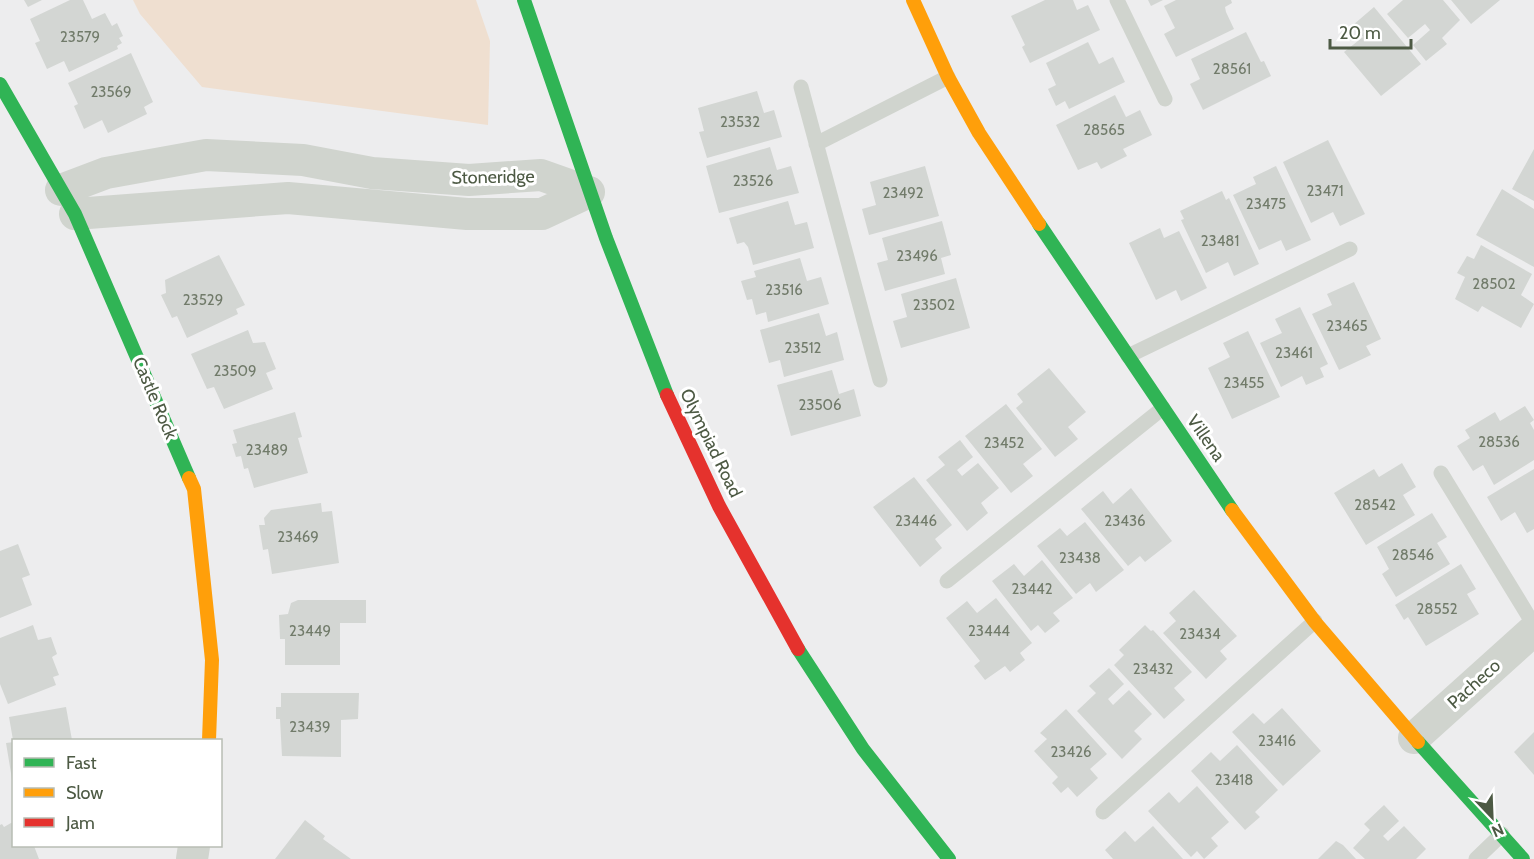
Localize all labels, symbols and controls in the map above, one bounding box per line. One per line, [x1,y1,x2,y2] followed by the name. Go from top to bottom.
[1330,12,1411,50] scale bar
[1339,22,1381,44] text: 20 m
[60,28,100,46] house number: 23579
[1213,60,1251,78] house number: 28561
[90,83,132,101] house number: 23569
[720,113,760,131] house number: 23532
[1083,121,1125,139] house number: 28565
[451,165,535,189] street label: Stoneridge
[733,172,773,190] house number: 23526
[1306,182,1344,200] house number: 23471
[882,184,924,202] house number: 23492
[1246,195,1286,213] house number: 23475
[1201,232,1239,250] house number: 23481
[896,247,938,265] house number: 23496
[1472,275,1516,293] house number: 28502
[765,281,803,299] house number: 23516
[183,291,223,309] house number: 23529
[913,296,955,314] house number: 23502
[1326,317,1368,335] house number: 23465
[785,339,822,357] house number: 23512
[1275,344,1313,362] house number: 23461
[128,354,183,443] street label: Castle Rock
[213,362,257,380] house number: 23509
[1224,374,1264,392] house number: 23455
[675,385,747,501] street label: Olympiad Road
[798,396,842,414] house number: 23506
[1182,410,1230,466] street label: Villena
[1478,433,1520,451] house number: 28536
[984,434,1024,452] house number: 23452
[246,441,288,459] house number: 23489
[1354,496,1396,514] house number: 28542
[895,512,937,530] house number: 23446
[1104,512,1146,530] house number: 23436
[277,528,319,546] house number: 23469
[1392,546,1434,564] house number: 28546
[1059,549,1101,567] house number: 23438
[1011,580,1053,598] house number: 23442
[1416,600,1458,618] house number: 28552
[289,622,331,640] house number: 23449
[968,622,1010,640] house number: 23444
[1179,625,1221,643] house number: 23434
[1443,654,1505,714] street label: Pacheco
[1133,660,1173,678] house number: 23432
[289,718,331,736] house number: 23439
[1258,732,1296,750] house number: 23416
[12,739,222,847] legend
[1050,743,1092,761] house number: 23426
[66,752,97,774] text: Fast
[1215,771,1253,789] house number: 23418
[66,782,103,804] text: Slow
[1462,787,1522,847] north arrow
[65,812,95,834] text: Jam
[1489,819,1507,841] text: N

